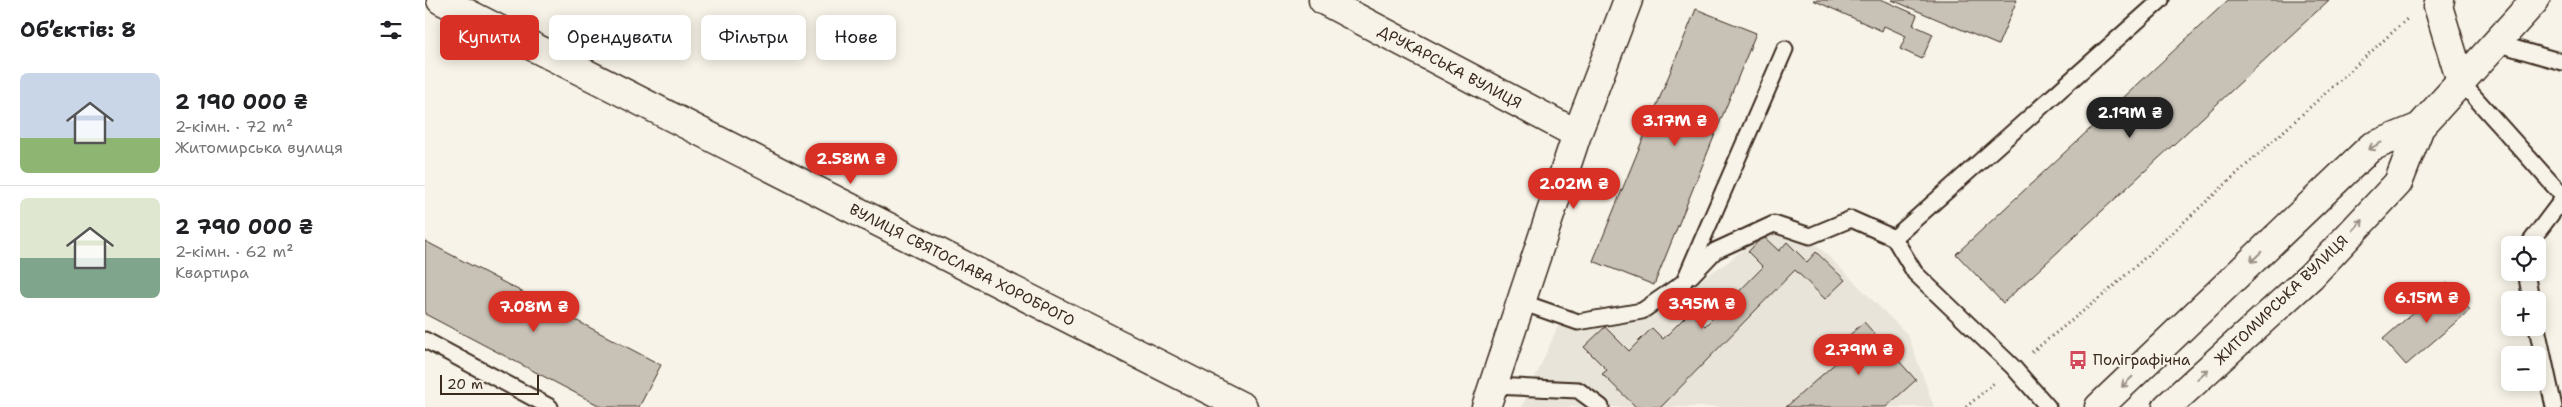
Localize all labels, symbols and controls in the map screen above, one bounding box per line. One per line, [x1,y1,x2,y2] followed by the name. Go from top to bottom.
[440,15,539,60] chip: Купити
[549,15,691,60] chip: Орендувати
[701,15,806,60] chip: Фільтри
[816,15,896,60] chip: Нове
[20,16,136,44] text: Об’єктів: 8
[377,16,405,44] icon: filters
[1375,21,1525,113] street label: ДРУКАРСЬКА ВУЛИЦЯ
[175,88,308,116] text: 2 190 000 ₴
[60,93,120,153] icon: home
[2084,96,2176,139] pin: 2.19M ₴
[2097,102,2163,123] text: 2.19M ₴
[1629,104,1721,147] pin: 3.17M ₴
[1643,110,1707,131] text: 3.17M ₴
[175,116,293,137] text: 2-кімн. · 72 m²
[175,137,343,158] text: Житомирська вулиця
[2367,141,2382,151] one-way arrow
[805,142,897,185] pin: 2.58M ₴
[816,148,886,169] text: 2.58M ₴
[1528,168,1620,210] pin: 2.02M ₴
[1539,173,1609,194] text: 2.02M ₴
[846,199,1078,331] street label: ВУЛИЦЯ СВЯТОСЛАВА ХОРОБРОГО
[175,213,313,241] text: 2 790 000 ₴
[60,218,120,278] icon: home
[2352,219,2364,232] one-way arrow
[2210,231,2352,369] street label: ЖИТОМИРСЬКА ВУЛИЦЯ
[2501,236,2546,391] map controls
[2501,236,2546,281] button: locate
[175,241,294,262] text: 2-кімн. · 62 m²
[2250,251,2263,263] one-way arrow
[175,262,249,283] text: Квартира
[2381,282,2473,324] pin: 6.15M ₴
[2395,287,2459,308] text: 6.15M ₴
[1656,288,1748,330] pin: 3.95M ₴
[488,290,580,333] pin: 7.08M ₴
[2501,291,2546,336] button: +
[1668,293,1736,314] text: 3.95M ₴
[499,296,569,317] text: 7.08M ₴
[1813,334,1905,376] pin: 2.79M ₴
[1824,339,1894,360] text: 2.79M ₴
[2501,346,2546,391] button: −
[2067,349,2089,371] bus stop icon: Поліграфічна
[2093,350,2191,370] place label: Поліграфічна
[2196,368,2209,380] one-way arrow
[440,372,539,395] scale bar
[447,375,483,393] text: 20 m
[2120,376,2133,388] one-way arrow

